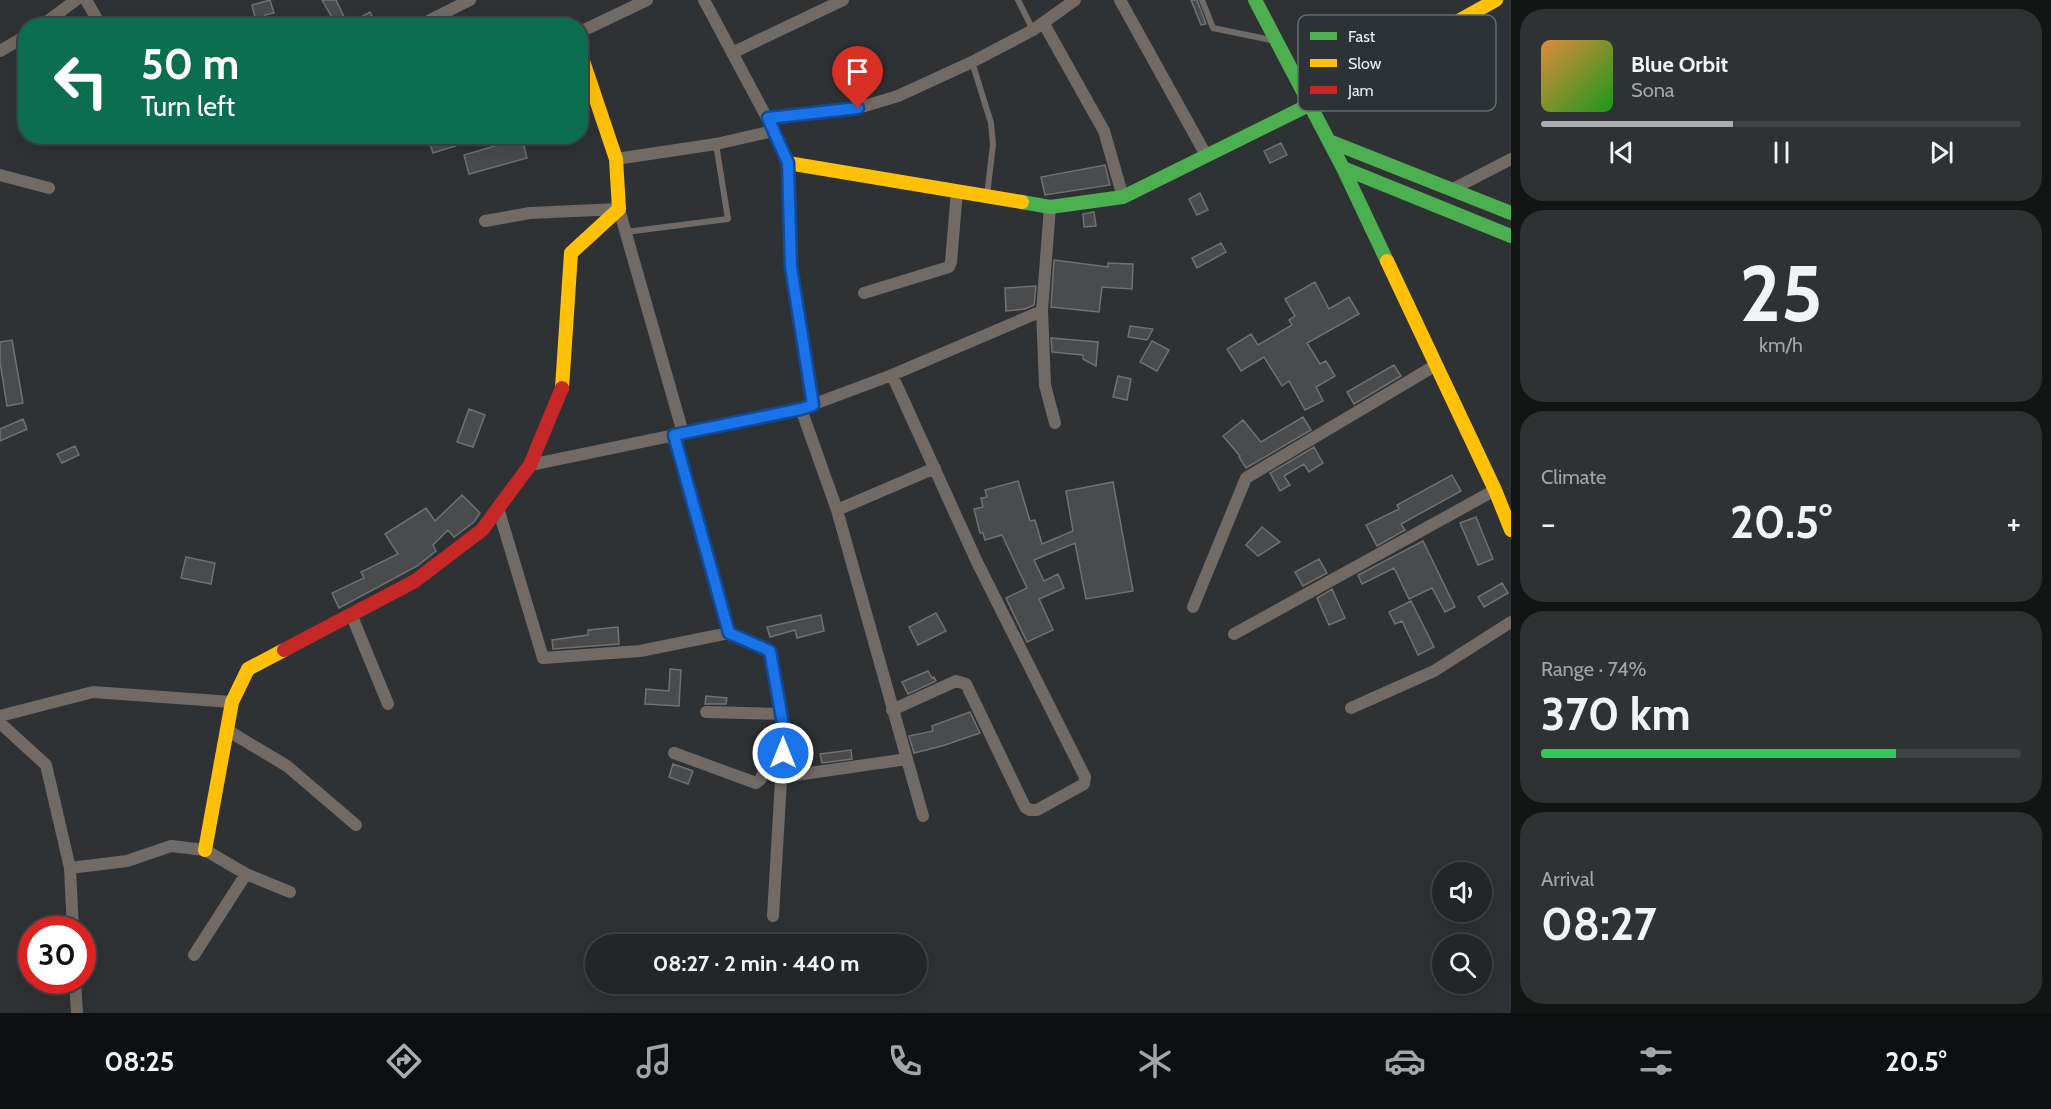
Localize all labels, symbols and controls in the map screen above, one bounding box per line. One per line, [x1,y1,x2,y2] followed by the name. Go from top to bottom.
[1298,15,1496,111] legend
[1348,27,1376,46] text: Fast
[141,38,239,90] text: 50 m
[42,42,120,120] icon: left
[832,46,883,108] pin
[1631,51,1728,78] text: Blue Orbit
[1348,54,1382,73] text: Slow
[841,55,874,88] icon: arrive
[1631,78,1674,102] text: Sona
[1347,81,1374,100] text: Jam
[141,90,235,123] text: Turn left
[1605,136,1638,169] icon: previous
[1765,136,1798,169] icon: pause
[1925,136,1958,169] icon: next
[1739,246,1823,341] text: 25
[1759,333,1803,357] text: km/h
[1541,465,1606,489] text: Climate
[1730,495,1832,549] text: 20.5°
[1541,503,1556,543] text: −
[2006,503,2021,543] text: +
[1541,657,1647,681] text: Range · 74%
[1541,687,1691,741] text: 370 km
[751,721,815,785] position arrow
[1432,862,1492,994] map controls
[1432,862,1492,922] button: sound
[1541,867,1594,891] text: Arrival
[1541,897,1657,951] text: 08:27
[18,916,96,994] speed limit sign: 30
[1432,934,1492,994] button: search
[653,950,859,977] text: 08:27 · 2 min · 440 m
[383,1040,425,1082] icon: directions
[633,1040,675,1082] icon: music
[884,1040,926,1082] icon: phone
[1134,1040,1176,1082] icon: climate
[1384,1040,1426,1082] icon: car
[1635,1040,1677,1082] icon: filters
[104,1045,174,1078] text: 08:25
[1885,1045,1947,1078] text: 20.5°

